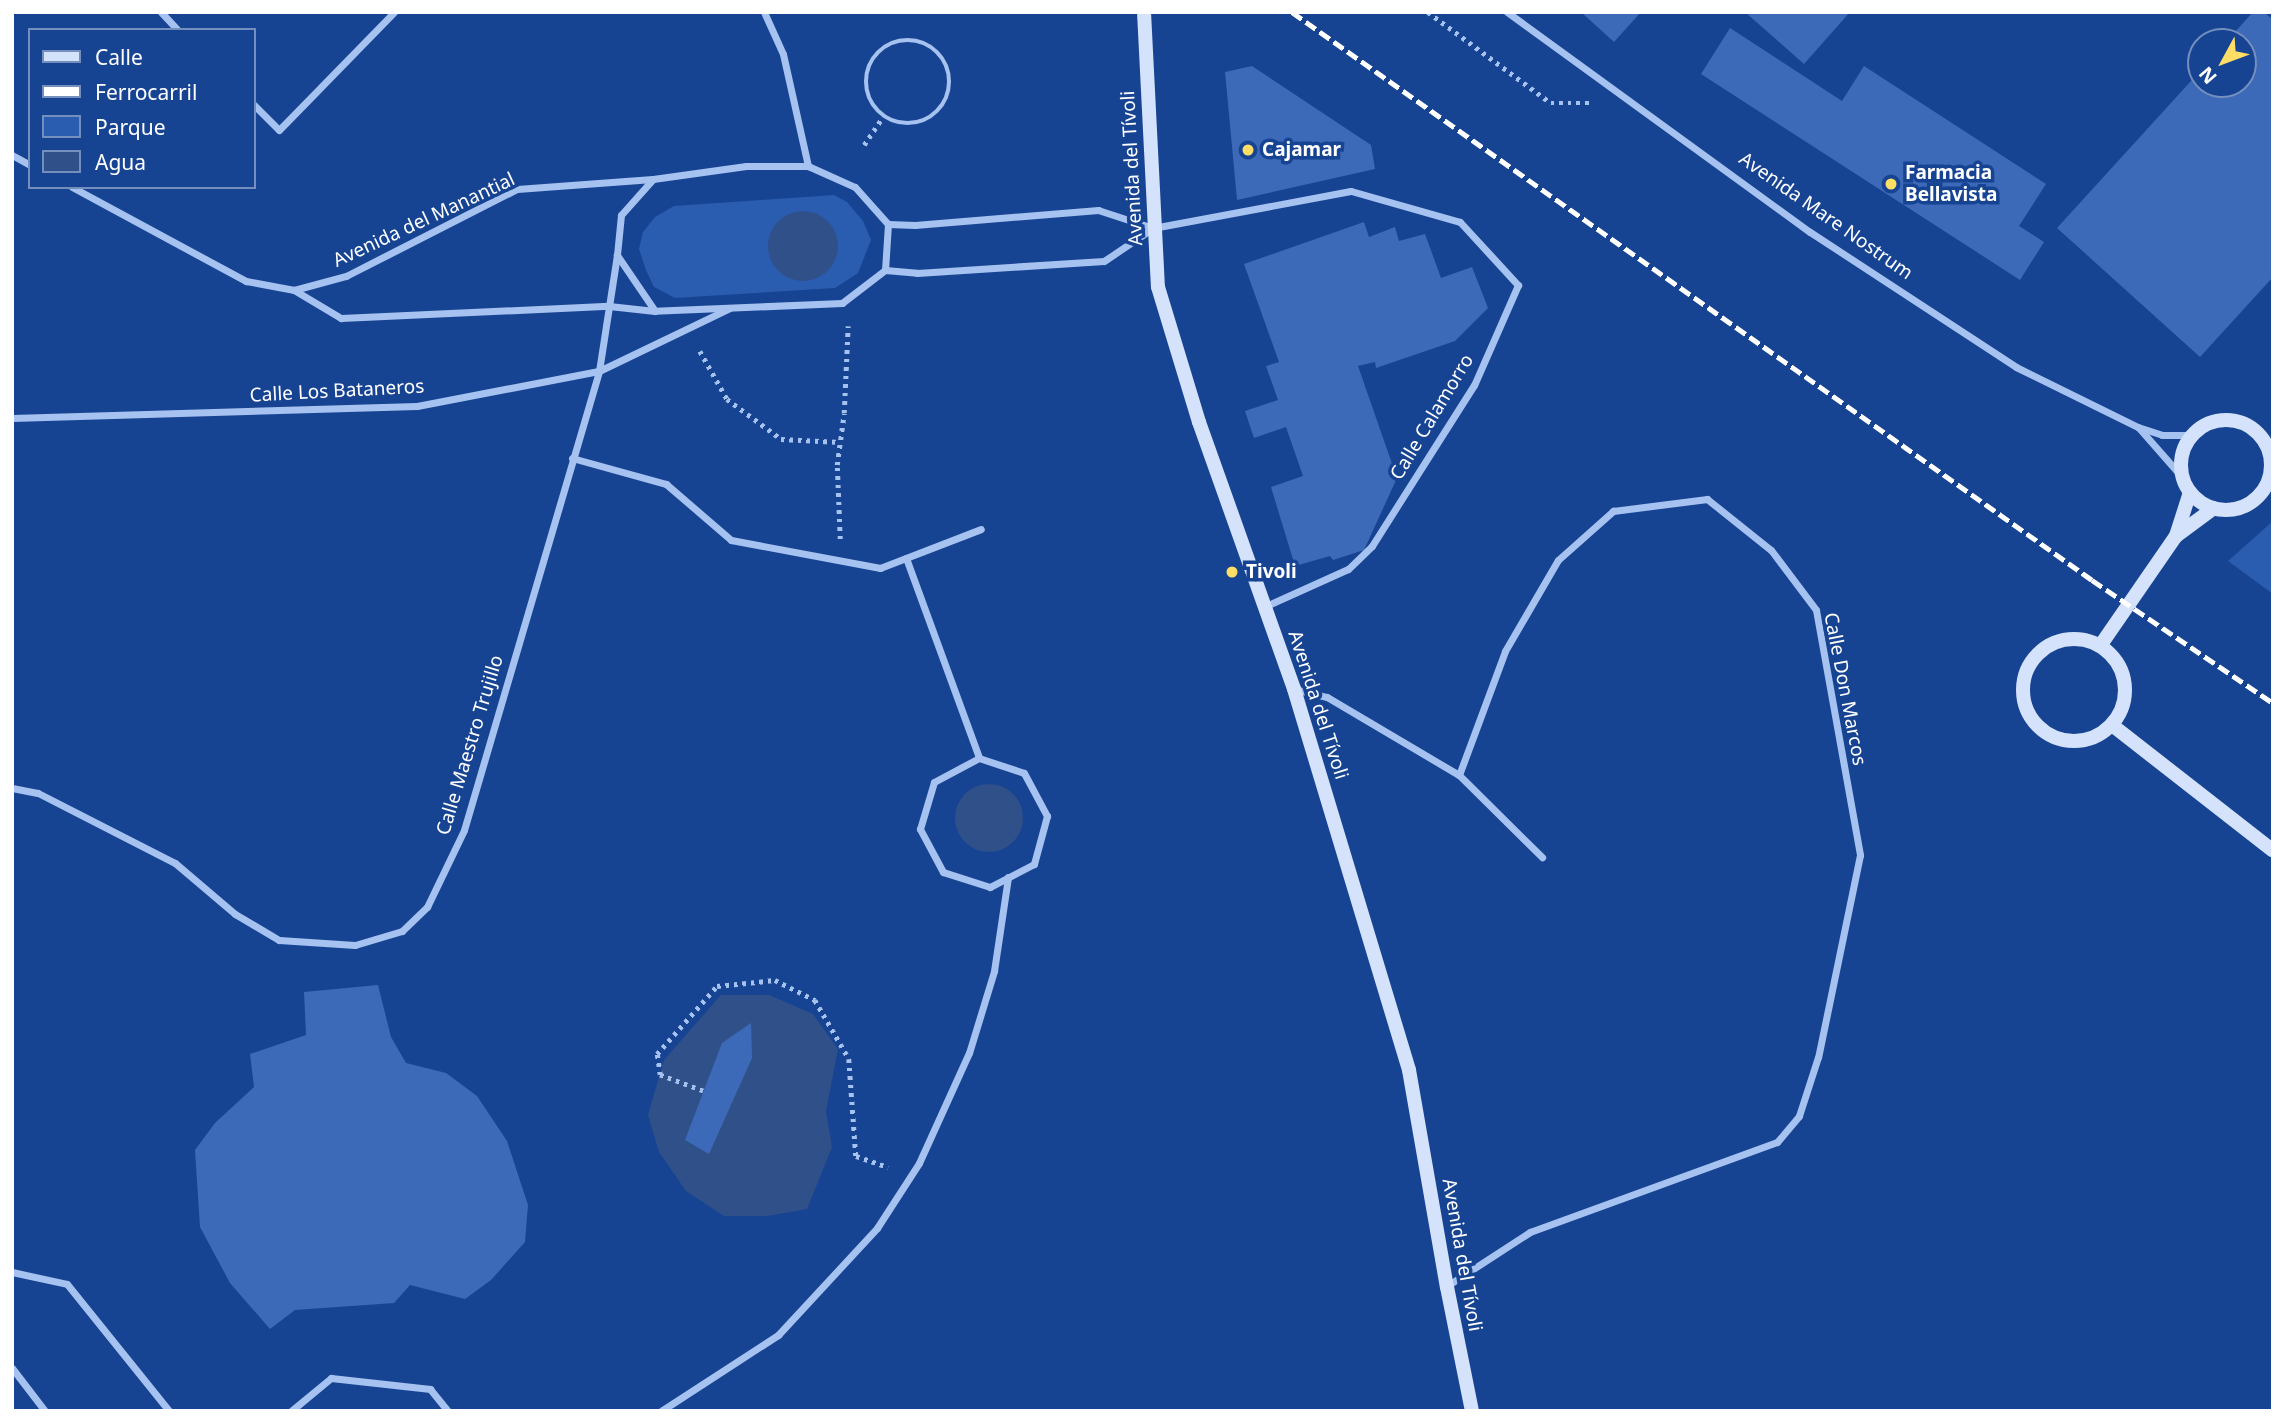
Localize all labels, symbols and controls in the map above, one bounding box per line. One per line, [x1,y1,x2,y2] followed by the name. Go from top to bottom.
[28,28,256,189] legend
[2187,28,2257,98] north arrow
[95,43,143,71] text: Calle
[2193,61,2223,90] text: N
[95,78,197,106] text: Ferrocarril
[1117,90,1147,246] street label: Avenida del Tívoli
[95,113,165,141] text: Parque
[1262,139,1341,161] place label: Cajamar
[1240,142,1256,158] marker: Cajamar
[1735,147,1917,285] street label: Avenida Mare Nostrum
[95,148,146,176] text: Agua
[1905,162,1997,206] place label: Farmacia Bellavista
[329,168,519,272] street label: Avenida del Manantial
[1883,176,1899,192] marker: Farmacia Bellavista
[1386,350,1478,484] street label: Calle Calamorro
[249,375,425,407] street label: Calle Los Bataneros
[1246,561,1297,583] place label: Tivoli
[1224,564,1240,580] marker: Tivoli
[1819,611,1871,767] street label: Calle Don Marcos
[1283,628,1353,782] street label: Avenida del Tívoli
[432,652,508,838] street label: Calle Maestro Trujillo
[1437,1177,1487,1333] street label: Avenida del Tívoli

